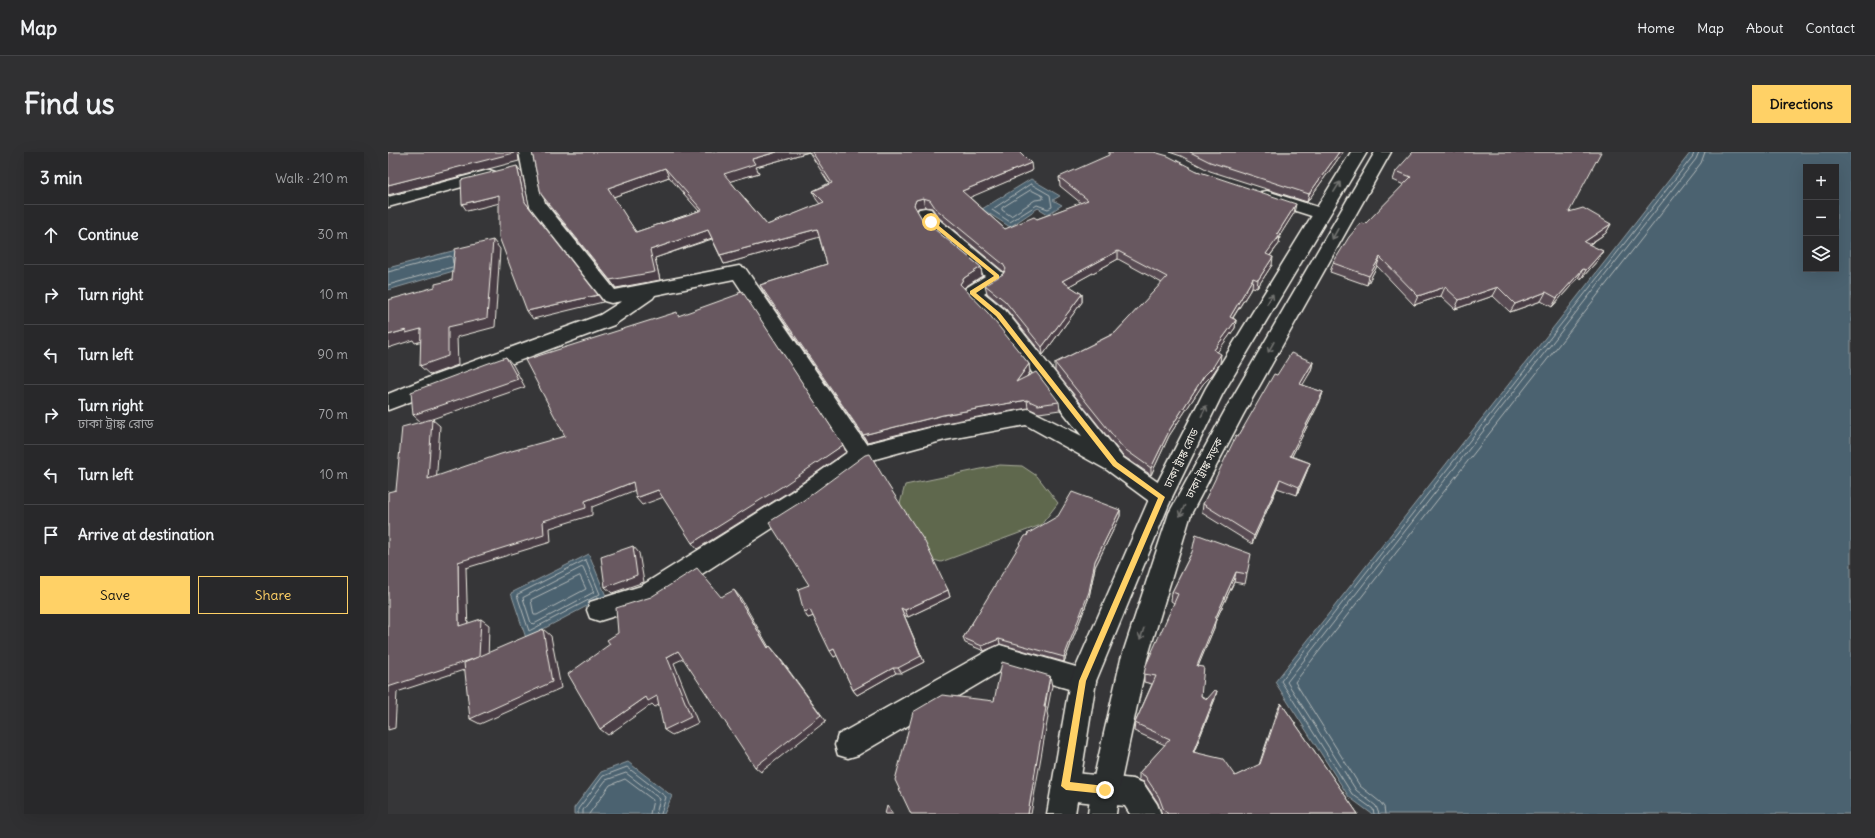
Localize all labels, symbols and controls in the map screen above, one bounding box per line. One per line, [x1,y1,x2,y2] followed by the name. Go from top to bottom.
[20,16,57,40] text: Map
[1637,19,1675,37] text: Home
[1697,19,1724,37] text: Map
[1746,19,1784,37] text: About
[1806,19,1855,37] text: Contact
[1752,85,1851,123] button: Directions
[24,86,115,122] text: Find us
[1803,164,1839,272] map controls
[1803,164,1839,200] button: +
[40,167,82,189] text: 3 min
[275,170,348,187] text: Walk · 210 m
[1333,182,1341,193] one-way arrow
[1803,200,1839,236] button: −
[922,213,940,231] route start
[40,224,62,246] icon: ahead
[78,225,139,244] text: Continue
[318,226,348,243] text: 30 m
[1330,228,1338,240] one-way arrow
[1803,236,1839,272] button: layers
[40,284,62,306] icon: right
[78,285,143,304] text: Turn right
[320,286,348,303] text: 10 m
[1266,293,1274,305] one-way arrow
[1266,341,1274,353] one-way arrow
[40,344,62,366] icon: left
[78,345,133,364] text: Turn left
[317,346,348,363] text: 90 m
[78,396,143,415] text: Turn right
[40,404,62,426] icon: right
[1201,405,1208,417] one-way arrow
[319,406,348,423] text: 70 m
[78,415,153,432] text: ঢাকা ট্রাঙ্ক রোড
[1160,426,1201,491] street label: ঢাকা ট্রাঙ্ক রোড
[1182,435,1226,501] street label: ঢাকা ট্রাঙ্ক সড়ক
[40,464,62,486] icon: left
[78,465,133,484] text: Turn left
[320,466,348,483] text: 10 m
[1178,504,1185,516] one-way arrow
[40,524,62,546] icon: arrive
[78,525,214,544] text: Arrive at destination
[40,576,190,614] button: Save
[198,576,348,614] button: Share
[1137,628,1145,640] one-way arrow
[1096,781,1114,799] route end

